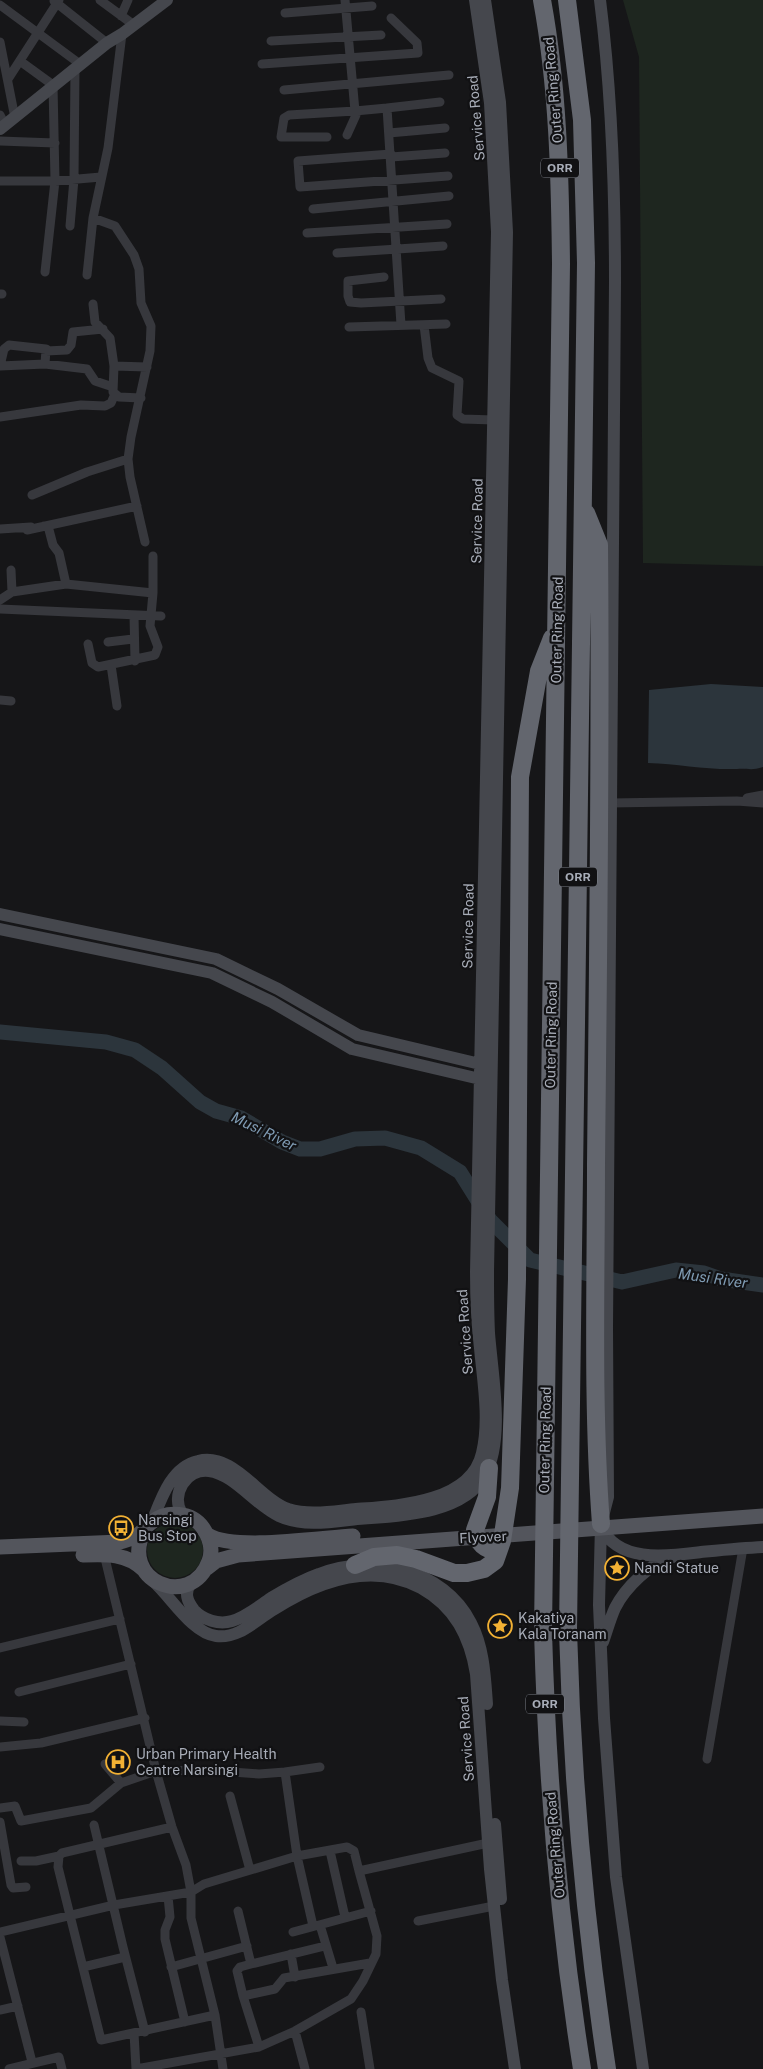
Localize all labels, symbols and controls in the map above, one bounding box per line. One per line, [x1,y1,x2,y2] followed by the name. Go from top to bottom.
[540,36,566,144] street label: Outer Ring Road
[464,75,488,161] street label: Service Road
[541,158,579,178] road number: ORR
[468,478,486,564] street label: Service Road
[548,576,566,684] street label: Outer Ring Road
[559,868,597,886] road number: ORR
[459,883,477,969] street label: Service Road
[542,981,560,1089] street label: Outer Ring Road
[229,1108,300,1154] water label: Musi River
[677,1265,749,1291] water label: Musi River
[454,1289,476,1375] street label: Service Road
[536,1386,554,1494] street label: Outer Ring Road
[138,1512,197,1544] place label: Narsingi Bus Stop
[108,1515,134,1541] bus stop icon: Narsingi Bus Stop
[459,1528,507,1546] street label: Flyover
[604,1555,630,1581] place icon: Nandi Statue
[634,1560,719,1576] place label: Nandi Statue
[518,1610,607,1642] place label: Kakatiya Kala Toranam
[487,1613,513,1639] place icon: Kakatiya Kala Toranam
[526,1695,564,1714] road number: ORR
[455,1696,477,1782] street label: Service Road
[136,1746,276,1778] place label: Urban Primary Health Centre Narsingi
[105,1749,131,1775] hospital icon: Urban Primary Health Centre Narsingi
[542,1791,568,1899] street label: Outer Ring Road

